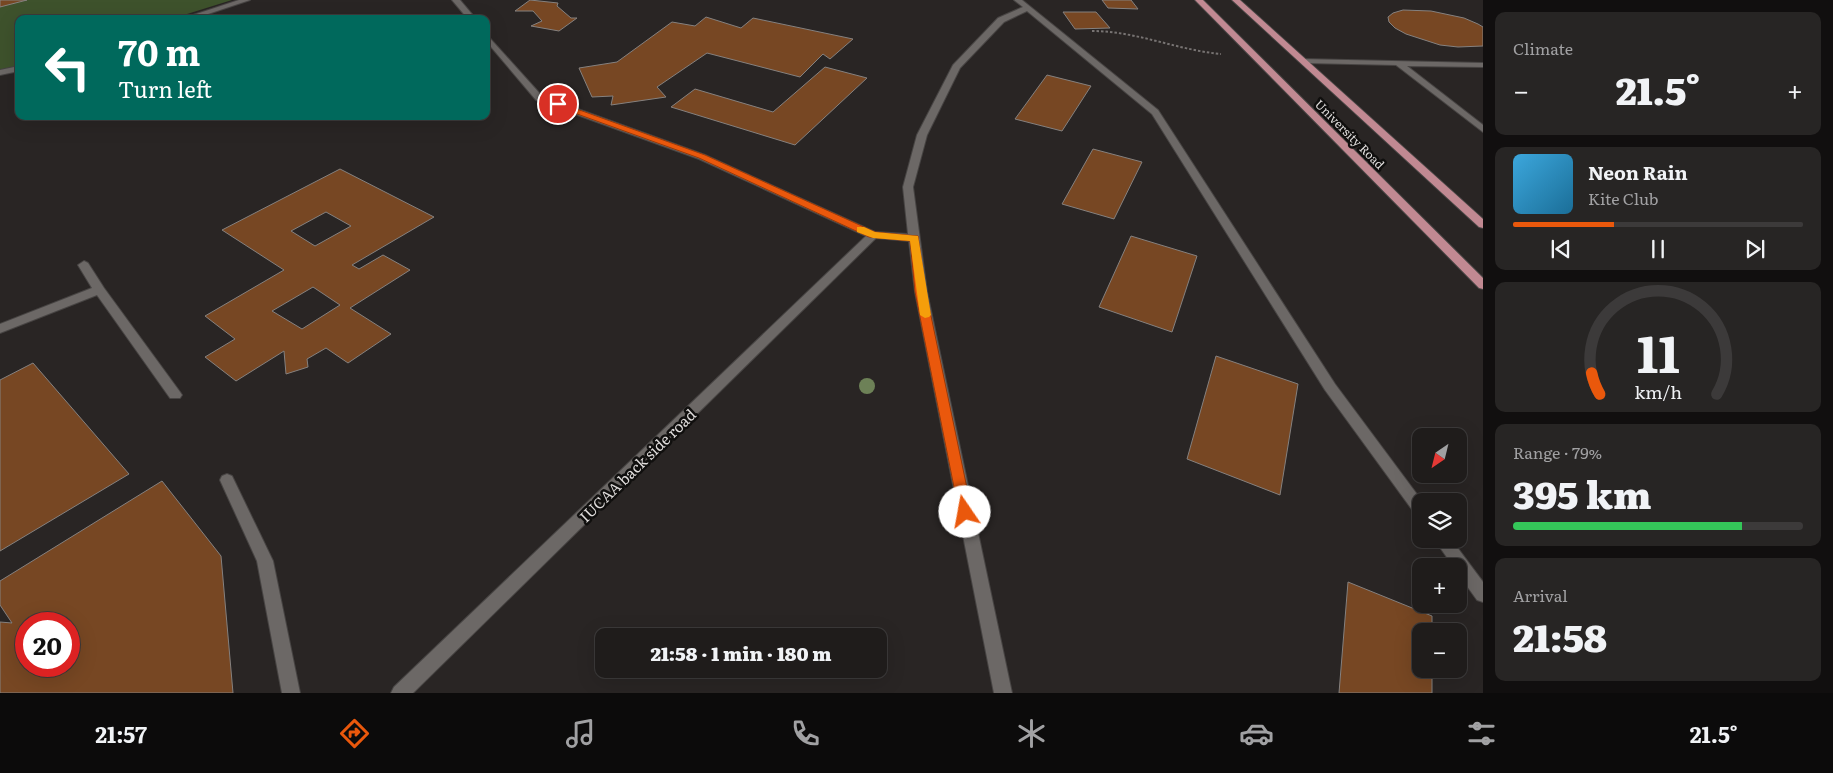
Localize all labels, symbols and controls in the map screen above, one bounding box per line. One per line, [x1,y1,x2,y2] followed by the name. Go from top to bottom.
[118,25,200,77] text: 70 m
[35,35,100,100] icon: left
[1513,36,1573,60] text: Climate
[1616,60,1700,117] text: 21.5°
[1513,68,1529,110] text: −
[1787,68,1803,110] text: +
[118,72,212,105] text: Turn left
[537,83,579,125] pin
[544,90,572,118] icon: arrive
[1311,95,1389,173] street label: University Road
[1588,158,1688,186] text: Neon Rain
[1588,186,1659,210] text: Kite Club
[1547,235,1575,263] icon: previous
[1644,235,1672,263] icon: pause
[1741,235,1769,263] icon: next
[1636,311,1680,389] text: 11
[1634,378,1682,405] text: km/h
[573,403,701,527] street label: IUCAA back side road
[1412,428,1468,482] north arrow
[1412,428,1467,678] map controls
[1513,440,1602,464] text: Range · 79%
[1513,464,1651,521] text: 395 km
[938,485,990,537] position arrow
[1412,493,1467,548] button: layers
[1412,558,1467,613] button: +
[1513,583,1568,607] text: Arrival
[1513,607,1607,664] text: 21:58
[15,612,80,677] speed limit sign: 20
[1412,623,1467,678] button: −
[650,639,832,667] text: 21:58 · 1 min · 180 m
[337,716,372,751] icon: directions
[563,716,598,751] icon: music
[788,716,823,751] icon: phone
[1014,716,1049,751] icon: climate
[1239,716,1274,751] icon: car
[1464,716,1499,751] icon: filters
[95,717,147,750] text: 21:57
[1690,717,1738,750] text: 21.5°

